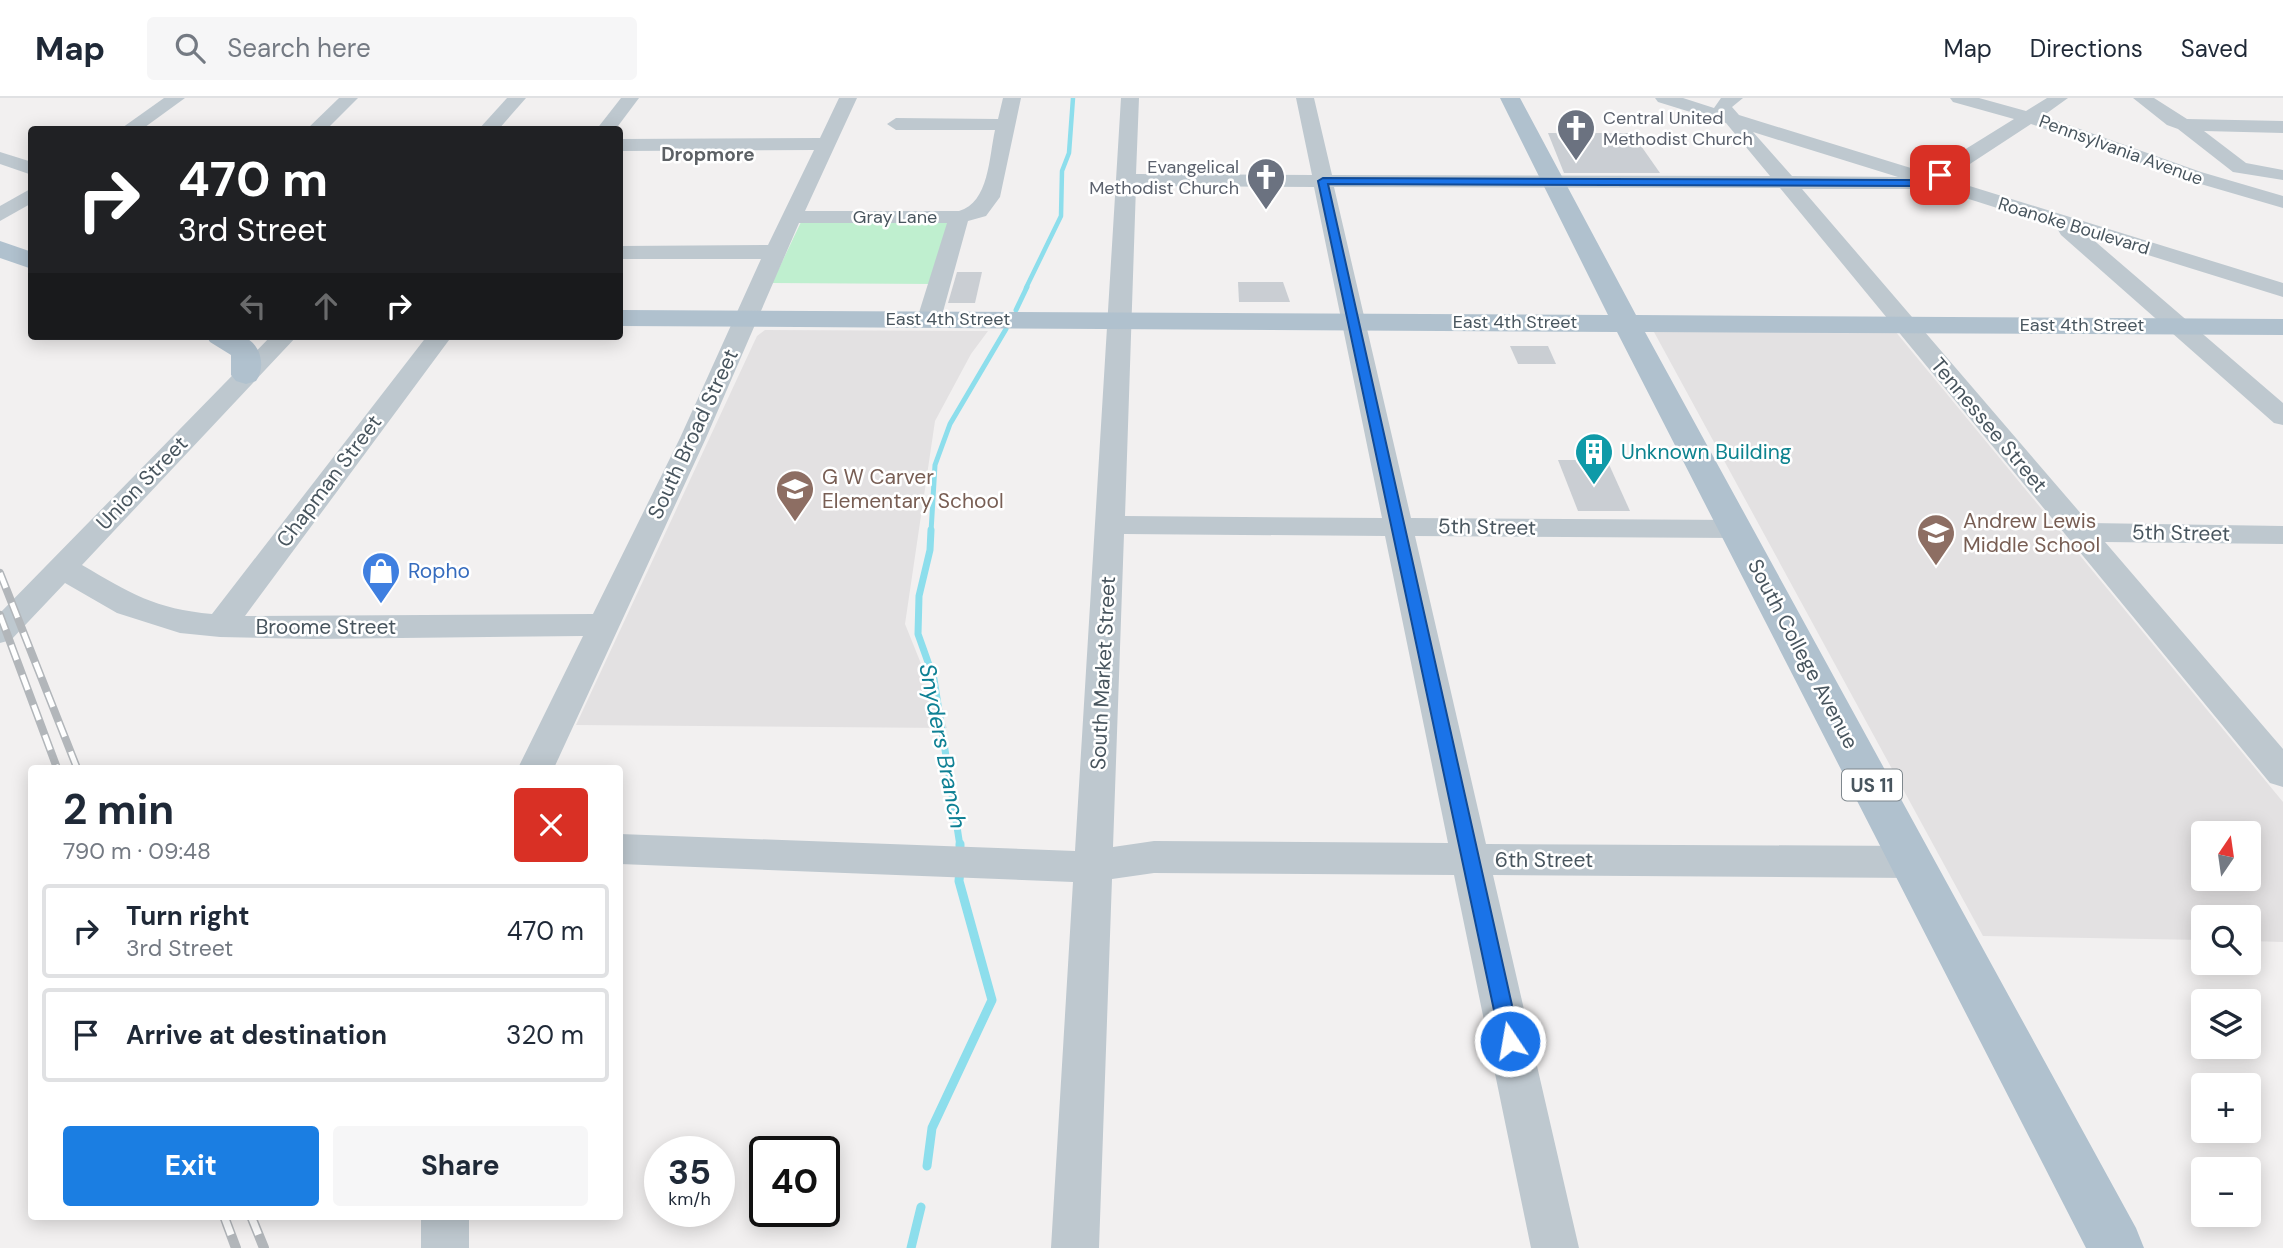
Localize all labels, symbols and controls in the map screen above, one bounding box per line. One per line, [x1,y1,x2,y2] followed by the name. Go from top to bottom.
[147,17,637,80] search box
[35,27,105,70] text: Map
[171,29,209,67] icon: search
[227,31,371,65] text: Search here
[1944,33,1992,64] text: Map
[2030,33,2143,64] text: Directions
[2181,33,2248,64] text: Saved
[1603,106,1753,151] place label: Central United Methodist Church
[1555,107,1597,162] church icon: Central United Methodist Church
[2036,109,2206,191] street label: Pennsylvania Avenue
[661,142,755,167] district label: Dropmore
[1910,145,1970,205] pin
[178,147,328,211] text: 470 m
[63,154,154,245] icon: right
[1089,155,1239,200] place label: Evangelical Methodist Church
[1245,156,1287,211] church icon: Evangelical Methodist Church
[1921,156,1959,194] icon: arrive
[1995,192,2153,260] street label: Roanoke Boulevard
[853,205,937,229] street label: Gray Lane
[178,209,327,251] text: 3rd Street
[234,287,272,325] icon: left
[307,287,345,325] icon: ahead
[380,287,418,325] icon: right
[886,307,1010,331] street label: East 4th Street
[1453,310,1577,334] street label: East 4th Street
[2020,313,2144,337] street label: East 4th Street
[641,344,745,524] street label: South Broad Street
[1924,352,2054,498] street label: Tennessee Street
[270,409,388,553] street label: Chapman Street
[90,430,194,536] street label: Union Street
[1573,431,1615,486] building icon: Unknown Building
[1621,438,1792,466] place label: Unknown Building
[822,463,1004,515] place label: G W Carver Elementary School
[774,468,816,523] school or university icon: G W Carver Elementary School
[1963,507,2100,559] place label: Andrew Lewis Middle School
[1438,512,1536,542] street label: 5th Street
[1915,512,1957,567] school or university icon: Andrew Lewis Middle School
[2132,518,2230,548] street label: 5th Street
[360,550,402,605] shop icon: Ropho
[1741,554,1865,754] street label: South College Avenue
[408,557,470,585] place label: Ropho
[1084,575,1122,771] street label: South Market Street
[256,613,396,641] street label: Broome Street
[912,661,974,831] water label: Snyders Branch
[1842,770,1902,800] road number: US 11
[63,782,174,837] text: 2 min
[514,788,588,862] button: close
[2191,821,2261,891] north arrow
[2191,821,2261,1227] map controls
[63,836,211,866] text: 790 m · 09:48
[1495,846,1593,874] street label: 6th Street
[126,899,250,933] text: Turn right
[2191,905,2261,975] button: search
[67,912,105,950] icon: right
[507,914,584,948] text: 470 m
[126,933,233,963] text: 3rd Street
[2191,989,2261,1059] button: layers
[1473,1004,1547,1078] position arrow
[67,1016,105,1054] icon: arrive
[126,1018,387,1052] text: Arrive at destination
[506,1018,584,1052] text: 320 m
[2191,1073,2261,1143] button: +
[63,1126,319,1206] button: Exit
[333,1126,588,1206] button: Share
[749,1136,840,1227] speed limit sign: 40
[668,1149,711,1195] text: 35
[2191,1157,2261,1227] button: −
[668,1187,711,1211] text: km/h

